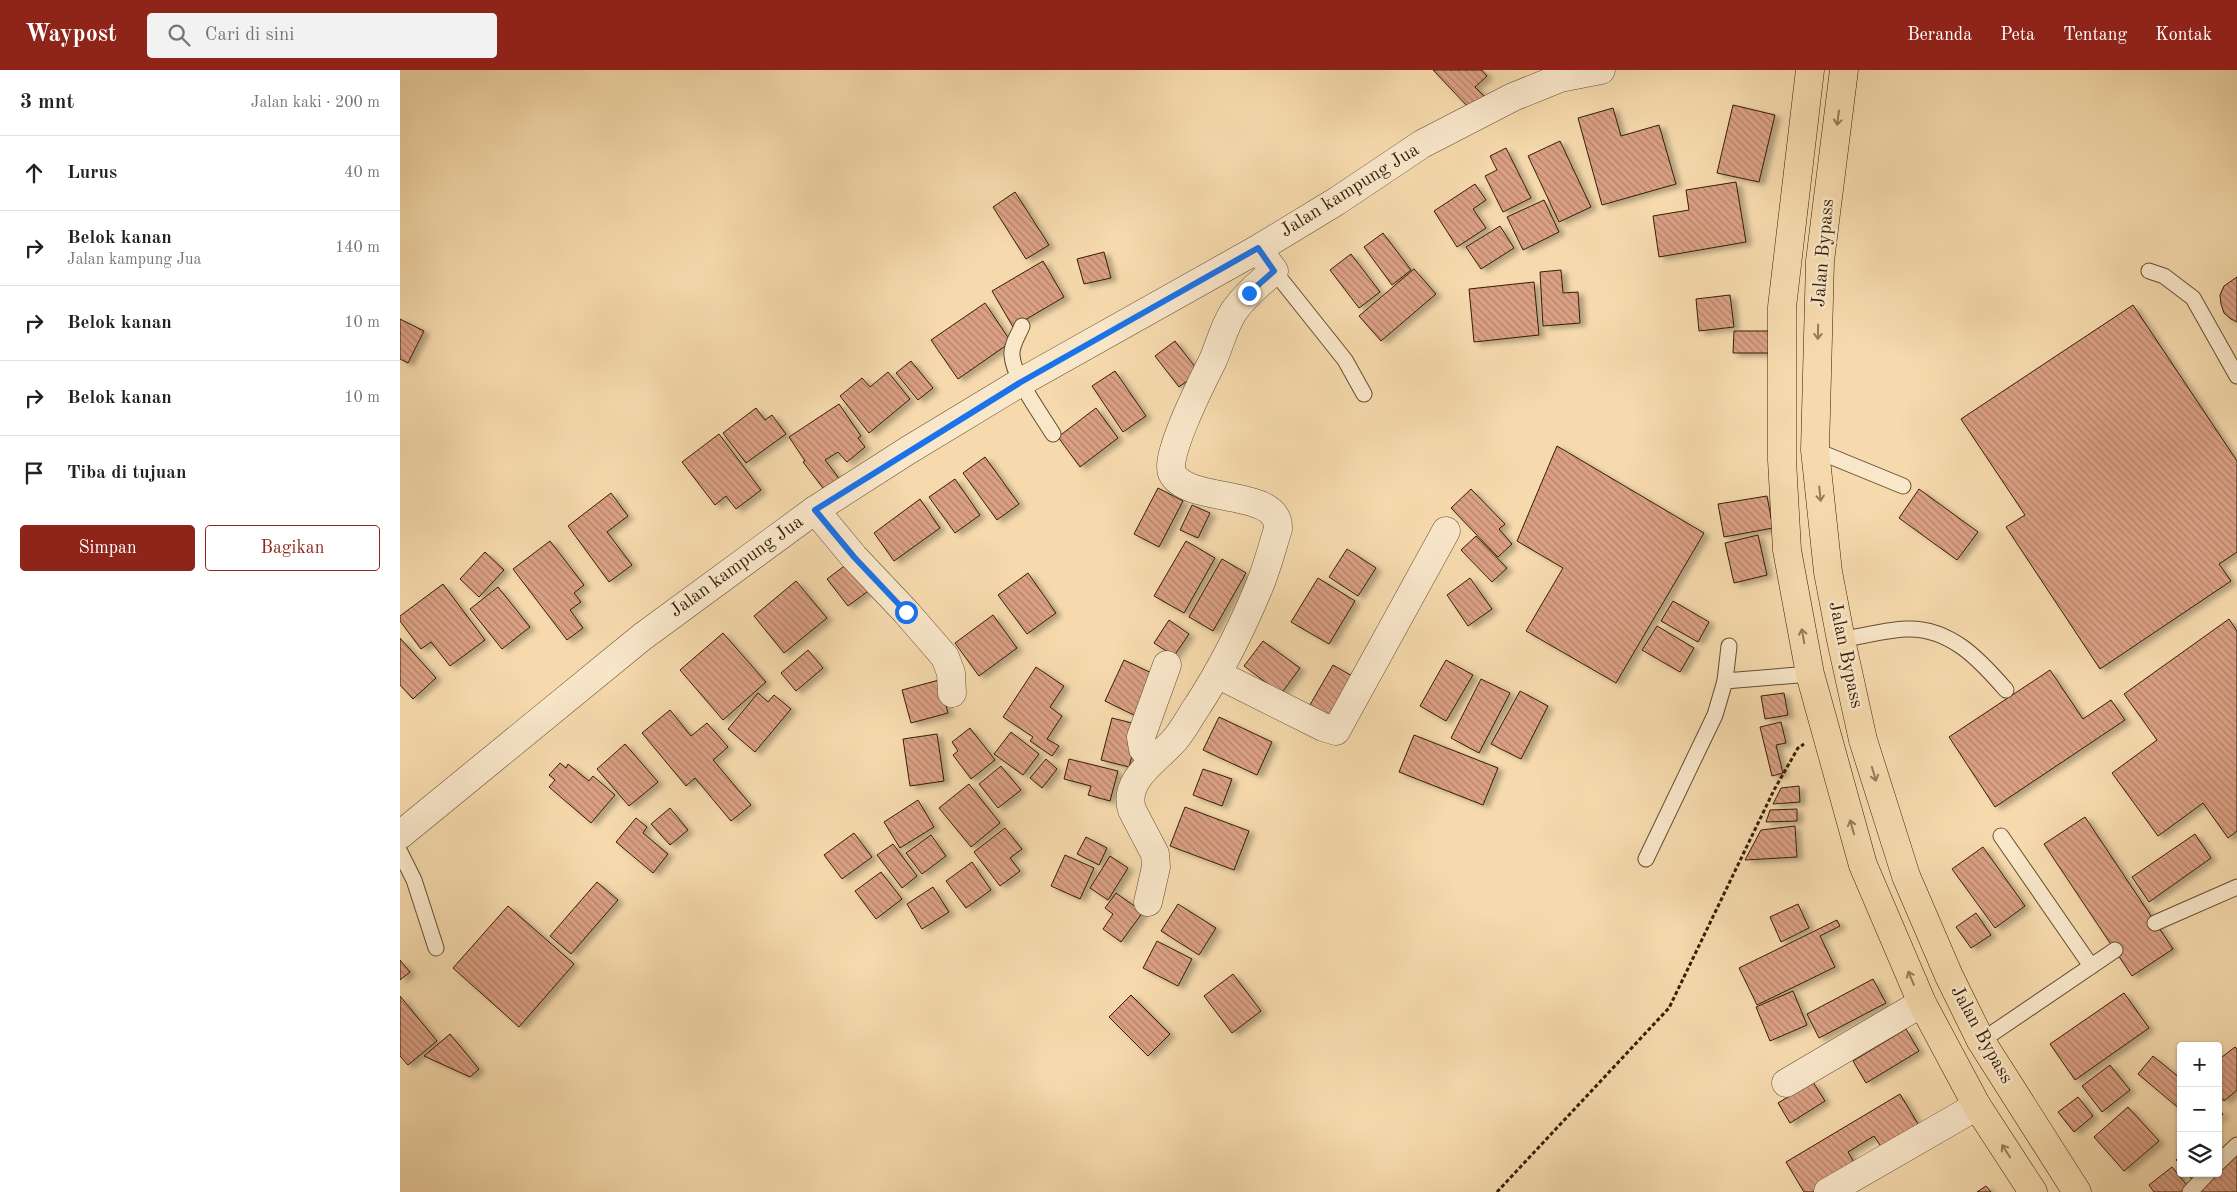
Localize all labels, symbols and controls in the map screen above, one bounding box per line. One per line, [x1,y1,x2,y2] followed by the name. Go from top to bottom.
[147,13,497,58] search box
[165,21,193,49] icon: search
[25,23,117,47] text: Waypost
[205,26,294,45] text: Cari di sini
[1907,26,1972,44] text: Beranda
[2000,26,2035,44] text: Peta
[2063,26,2127,44] text: Tentang
[2155,26,2212,44] text: Kontak
[20,92,74,113] text: 3 mnt
[251,95,380,111] text: Jalan kaki · 200 m
[1833,110,1843,126] one-way arrow
[1277,140,1423,241] street label: Jalan kampung Jua
[20,159,48,187] icon: ahead
[67,164,117,183] text: Lurus
[344,165,380,181] text: 40 m
[1810,198,1838,308] street label: Jalan Bypass
[67,229,172,248] text: Belok kanan
[20,234,48,262] icon: right
[335,240,380,256] text: 140 m
[67,252,202,268] text: Jalan kampung Jua
[1238,282,1261,305] route end
[20,309,48,337] icon: right
[67,314,172,333] text: Belok kanan
[344,315,380,331] text: 10 m
[1813,324,1823,340] one-way arrow
[20,384,48,412] icon: right
[67,389,172,408] text: Belok kanan
[344,390,380,406] text: 10 m
[20,459,48,487] icon: arrive
[67,464,187,483] text: Tiba di tujuan
[1815,486,1825,502] one-way arrow
[667,512,808,622] street label: Jalan kampung Jua
[20,525,195,571] button: Simpan
[205,525,380,571] button: Bagikan
[1824,600,1866,710] street label: Jalan Bypass
[895,601,918,624] route start
[1798,628,1808,644] one-way arrow
[1870,765,1879,781] one-way arrow
[1847,820,1856,836] one-way arrow
[1906,971,1916,986] one-way arrow
[1946,983,2016,1087] street label: Jalan Bypass
[2177,1042,2222,1177] map controls
[2177,1042,2222,1087] button: +
[2177,1087,2222,1132] button: −
[2177,1132,2222,1177] button: layers
[2001,1144,2011,1158] one-way arrow

